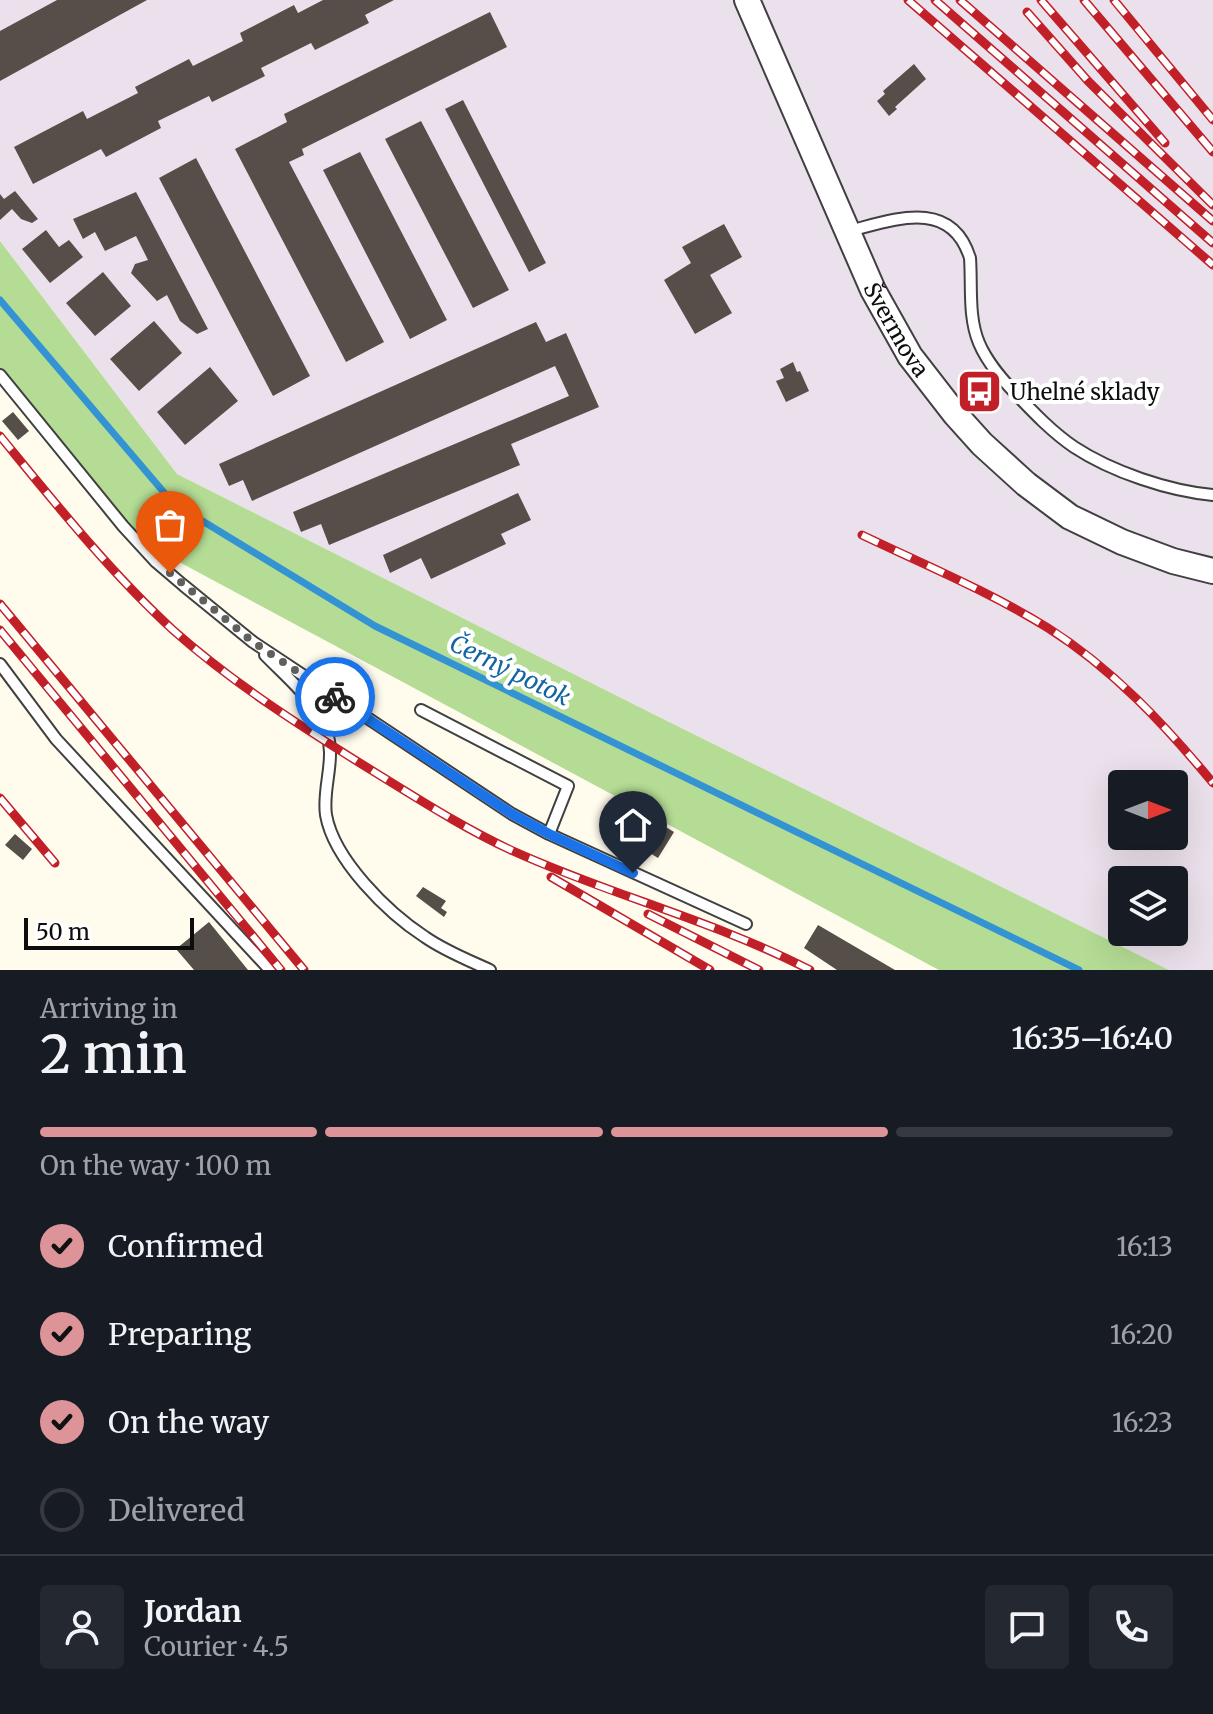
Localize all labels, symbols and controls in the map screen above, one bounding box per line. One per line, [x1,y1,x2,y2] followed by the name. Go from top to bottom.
[857,278,935,383] street label: Švermova
[955,368,1003,416] bus stop icon: Uhelné sklady
[1010,378,1160,406] place label: Uhelné sklady
[136,491,204,573] pin
[148,503,192,547] icon: bag
[444,626,576,713] water label: Černý potok
[295,657,375,737] courier
[313,675,357,719] icon: bike
[1108,770,1188,850] north arrow
[1108,770,1188,946] map controls
[599,791,667,873] pin
[611,803,655,847] icon: home
[1108,866,1188,946] button: layers
[24,914,194,950] scale bar
[36,918,90,946] text: 50 m
[40,992,178,1025] text: Arriving in
[1011,1019,1173,1057] text: 16:35–16:40
[40,1022,187,1087] text: 2 min
[40,1149,271,1182] text: On the way · 100 m
[40,1224,84,1268] icon: check
[108,1227,263,1265] text: Confirmed
[1116,1230,1173,1263] text: 16:13
[40,1312,84,1356] icon: check
[108,1315,251,1353] text: Preparing
[1110,1318,1173,1351] text: 16:20
[40,1400,84,1444] icon: check
[108,1403,269,1441] text: On the way
[1112,1406,1173,1439] text: 16:23
[108,1491,245,1529] text: Delivered
[40,1585,124,1669] button: person
[985,1585,1069,1669] button: chat
[1089,1585,1173,1669] button: phone
[144,1592,242,1630] text: Jordan
[144,1630,289,1663] text: Courier · 4.5

